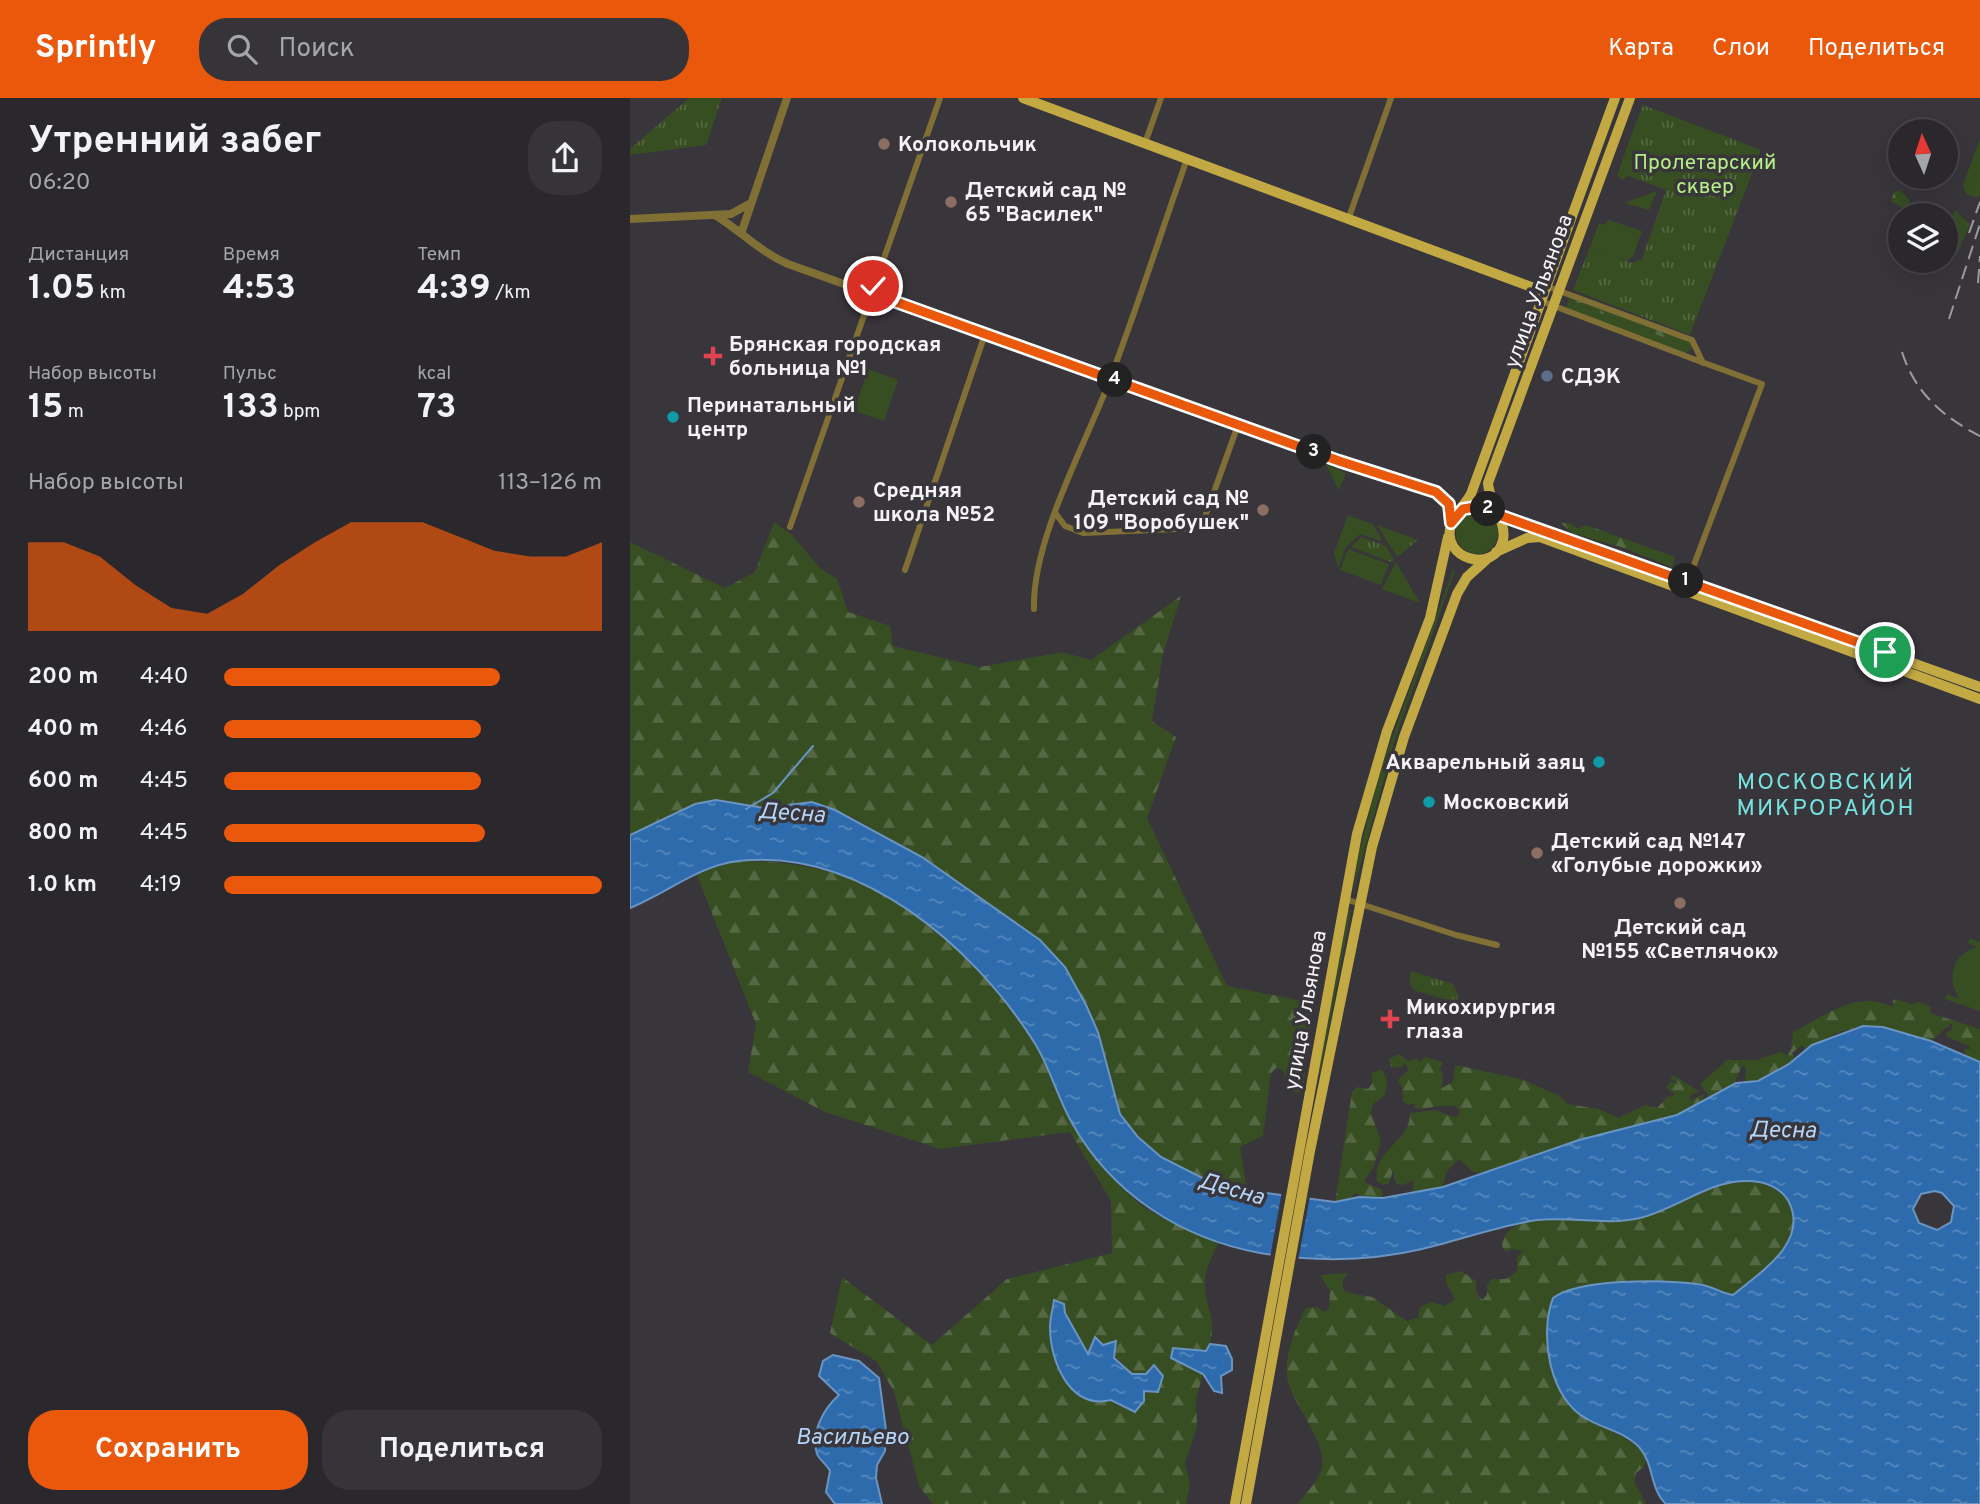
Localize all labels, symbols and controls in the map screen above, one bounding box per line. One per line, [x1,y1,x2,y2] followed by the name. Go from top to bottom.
[199,18,689,81] search box
[35,28,157,70] text: Sprintly
[223,30,261,68] icon: search
[279,33,355,66] text: Поиск
[1608,34,1674,64] text: Карта
[1712,34,1770,64] text: Слои
[1808,34,1945,64] text: Поделиться
[28,118,322,167] text: Утренний забег
[1888,119,1958,189] north arrow
[1888,119,1958,273] map controls
[528,121,602,195] button: share
[898,132,1037,159] place label: Колокольчик
[876,136,892,152] marker: Колокольчик
[1634,150,1776,201] park label: Пролетарский сквер
[28,169,91,198] text: 06:20
[965,178,1126,229] place label: Детский сад № 65 "Василек"
[943,194,959,210] marker: Детский сад № 65 "Василек"
[1888,203,1958,273] button: layers
[1499,211,1580,372] street label: улица Ульянова
[28,243,129,267] text: Дистанция
[223,243,280,267] text: Время
[417,243,461,267] text: Темп
[843,256,903,316] pin
[28,267,95,311] text: 1.05
[223,267,296,311] text: 4:53
[417,267,491,311] text: 4:39
[854,267,892,305] icon: check
[95,281,126,305] text: km
[491,281,531,305] text: /km
[729,332,941,383] place label: Брянская городская больница №1
[703,346,723,366] marker: Брянская городская больница №1
[28,362,157,386] text: Набор высоты
[223,362,277,386] text: Пульс
[417,362,451,386] text: kcal
[1098,362,1133,398] pin: 4
[1561,364,1621,391] place label: СДЭК
[1108,367,1121,391] text: 4
[1539,368,1555,384] marker: СДЭК
[28,386,63,430] text: 15
[223,386,279,430] text: 133
[417,386,457,430] text: 73
[687,393,855,444] place label: Перинатальный центр
[63,400,84,424] text: m
[279,400,320,424] text: bpm
[665,409,681,425] marker: Перинатальный центр
[1296,434,1332,470] pin: 3
[1308,439,1319,463] text: 3
[28,469,184,498] text: Набор высоты
[498,469,602,498] text: 113–126 m
[873,478,995,529] place label: Средняя школа №52
[1074,486,1249,537] place label: Детский сад № 109 "Воробушек"
[1470,492,1506,526] pin: 2
[851,494,867,510] marker: Средняя школа №52
[1482,496,1493,520] text: 2
[1255,502,1271,518] marker: Детский сад № 109 "Воробушек"
[1668,564,1704,598] pin: 1
[1682,568,1689,592] text: 1
[1855,622,1915,682] pin
[1866,633,1904,671] icon: arrive
[28,663,98,692] text: 200 m
[140,663,189,692] text: 4:40
[28,715,99,744] text: 400 m
[140,715,187,744] text: 4:46
[1385,750,1585,777] place label: Акварельный заяц
[1591,754,1607,770] marker: Акварельный заяц
[28,767,98,796] text: 600 m
[140,767,188,796] text: 4:45
[1736,767,1916,824] district label: МОСКОВСКИЙ МИКРОРАЙОН
[1443,790,1570,817] place label: Московский
[1421,794,1437,810] marker: Московский
[758,798,826,831] water label: Десна
[28,819,98,848] text: 800 m
[140,819,188,848] text: 4:45
[1551,829,1763,880] place label: Детский сад №147 «Голубые дорожки»
[1529,845,1545,861] marker: Детский сад №147 «Голубые дорожки»
[28,871,97,900] text: 1.0 km
[140,871,182,900] text: 4:19
[1672,895,1688,911] marker: Детский сад №155 «Светлячок»
[1581,915,1779,966] place label: Детский сад №155 «Светлячок»
[1279,928,1334,1092] street label: улица Ульянова
[1406,995,1556,1046] place label: Микохирургия глаза
[1380,1009,1400,1029] marker: Микохирургия глаза
[1749,1116,1817,1147] water label: Десна
[1195,1167,1267,1214] water label: Десна
[28,1410,308,1490] button: Сохранить
[322,1410,602,1490] button: Поделиться
[795,1424,909,1453] water label: Васильево

